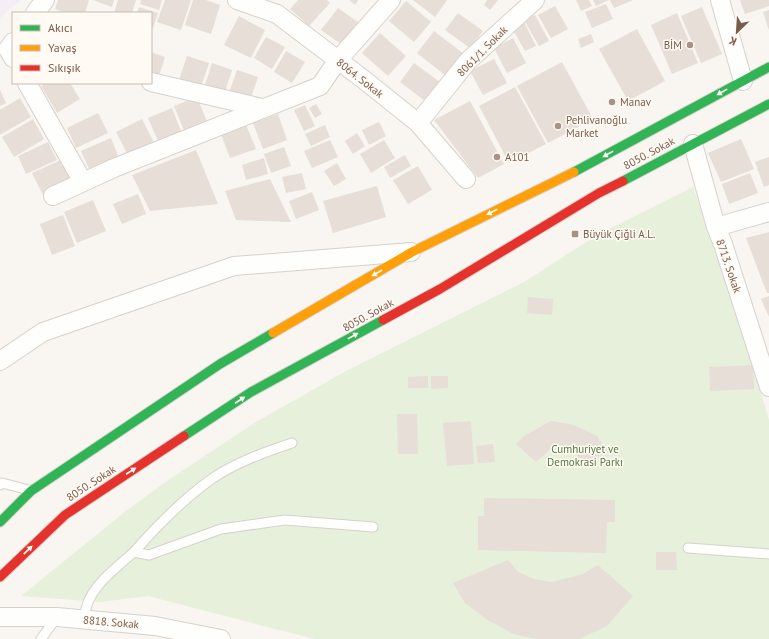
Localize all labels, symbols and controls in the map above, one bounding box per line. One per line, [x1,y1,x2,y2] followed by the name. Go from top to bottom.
[12,12,152,84] legend
[717,12,757,52] north arrow
[48,20,73,35] text: Akıcı
[454,22,511,79] street label: 8061/1. Sokak
[727,33,739,49] text: K
[664,38,682,52] place label: BİM
[48,40,77,55] text: Yavaş
[685,40,695,50] marker: BİM
[334,55,387,101] street label: 8064. Sokak
[48,60,81,75] text: Sıkışık
[716,89,728,95] one-way arrow
[620,95,652,109] place label: Manav
[607,97,617,107] marker: Manav
[566,113,627,140] place label: Pehlivanoğlu Market
[553,121,563,131] marker: Pehlivanoğlu Market
[621,133,678,172] street label: 8050. Sokak
[505,150,529,164] place label: A101
[602,151,614,157] one-way arrow
[492,152,502,162] marker: A101
[486,209,498,216] one-way arrow
[583,227,655,241] place label: Büyük Çiğli A.L.
[570,229,580,239] marker: Büyük Çiğli A.L.
[713,237,745,296] street label: 8713. Sokak
[371,269,383,276] one-way arrow
[340,295,397,335] street label: 8050. Sokak
[347,333,359,340] one-way arrow
[234,396,245,403] one-way arrow
[547,442,623,469] park label: Cumhuriyet ve Demokrasi Parkı
[64,461,119,504] street label: 8050. Sokak
[126,467,136,475] one-way arrow
[23,545,33,555] one-way arrow
[82,613,140,631] street label: 8818. Sokak

